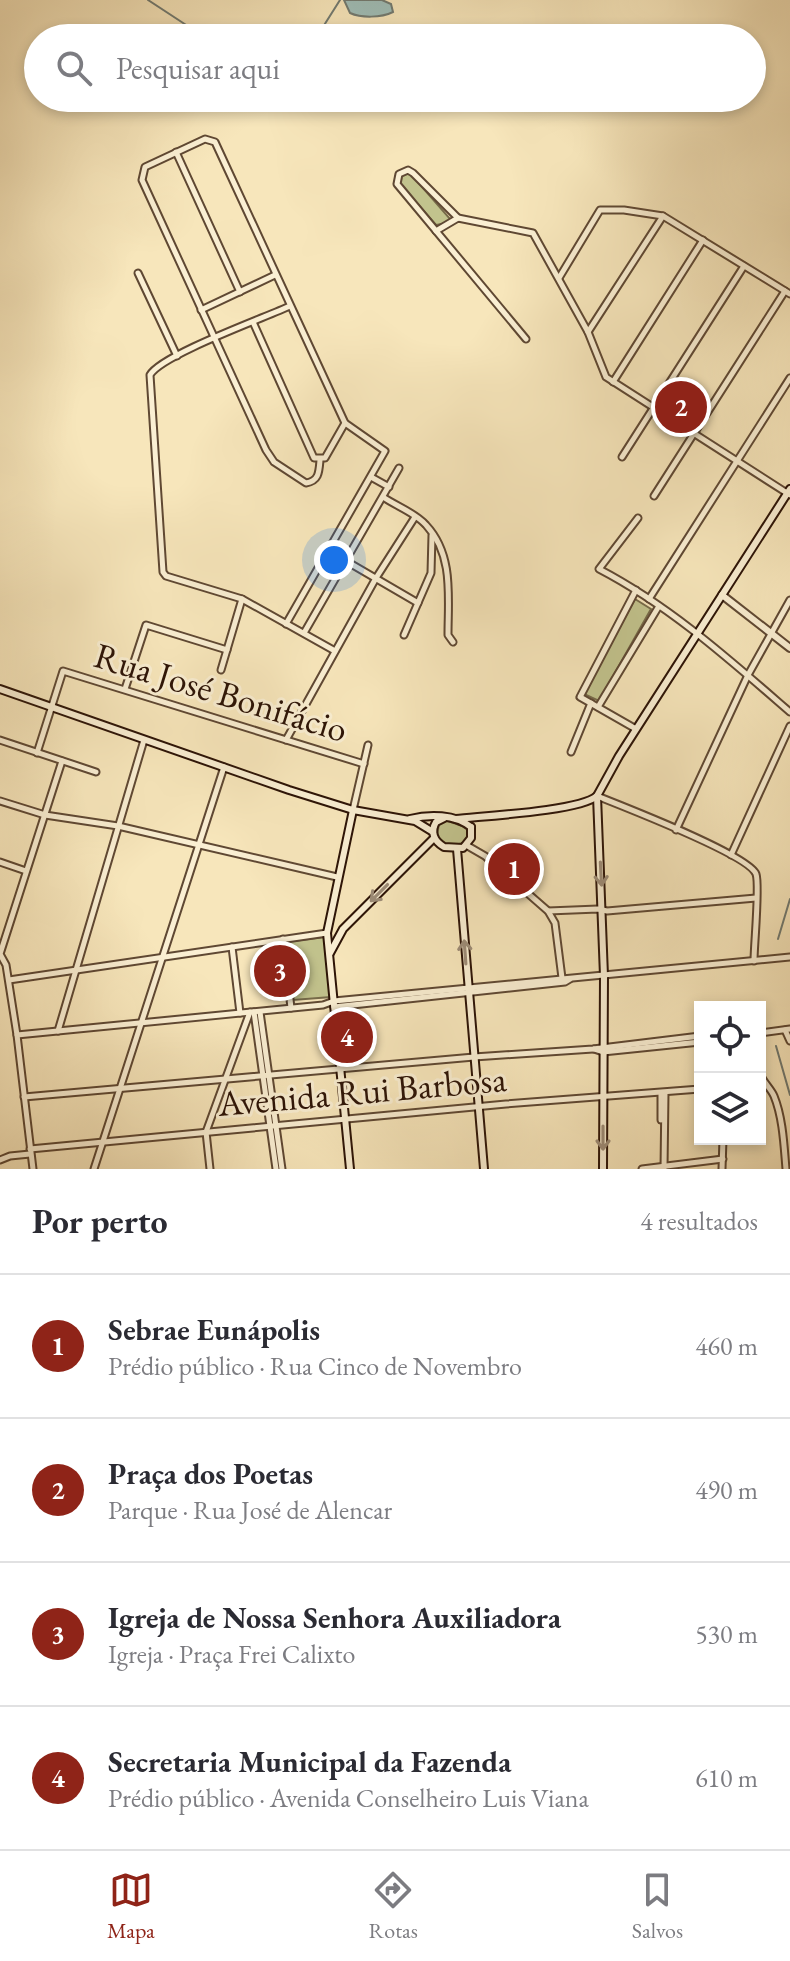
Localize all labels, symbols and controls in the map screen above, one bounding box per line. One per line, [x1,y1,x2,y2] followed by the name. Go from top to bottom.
[24,24,766,112] search box
[52,46,96,90] icon: search
[116,49,280,88] text: Pesquisar aqui
[655,377,707,437] pin: 2
[314,540,354,580] your location
[89,631,353,753] street label: Rua José Bonifácio
[488,839,540,899] pin: 1
[593,860,608,887] one-way arrow
[370,883,389,902] one-way arrow
[457,939,472,966] one-way arrow
[254,941,306,1001] pin: 3
[694,1001,766,1145] map controls
[694,1001,766,1073] button: locate
[321,1007,373,1067] pin: 4
[215,1055,509,1127] street label: Avenida Rui Barbosa
[694,1073,766,1145] button: layers
[595,1124,611,1151] one-way arrow
[32,1199,168,1243] text: Por perto
[640,1204,758,1238] text: 4 resultados
[108,1310,320,1349] text: Sebrae Eunápolis
[51,1329,65,1363] text: 1
[695,1329,758,1363] text: 460 m
[108,1349,522,1383] text: Prédio público · Rua Cinco de Novembro
[108,1454,313,1493] text: Praça dos Poetas
[51,1473,65,1507] text: 2
[695,1473,758,1507] text: 490 m
[108,1493,392,1527] text: Parque · Rua José de Alencar
[108,1598,561,1637] text: Igreja de Nossa Senhora Auxiliadora
[51,1617,65,1651] text: 3
[695,1617,758,1651] text: 530 m
[108,1637,355,1671] text: Igreja · Praça Frei Calixto
[108,1742,511,1781] text: Secretaria Municipal da Fazenda
[51,1761,65,1795] text: 4
[695,1761,758,1795] text: 610 m
[108,1781,589,1815] text: Prédio público · Avenida Conselheiro Luis Viana
[107,1868,155,1945] tab: Mapa
[369,1868,418,1945] tab: Rotas
[632,1868,683,1945] tab: Salvos

